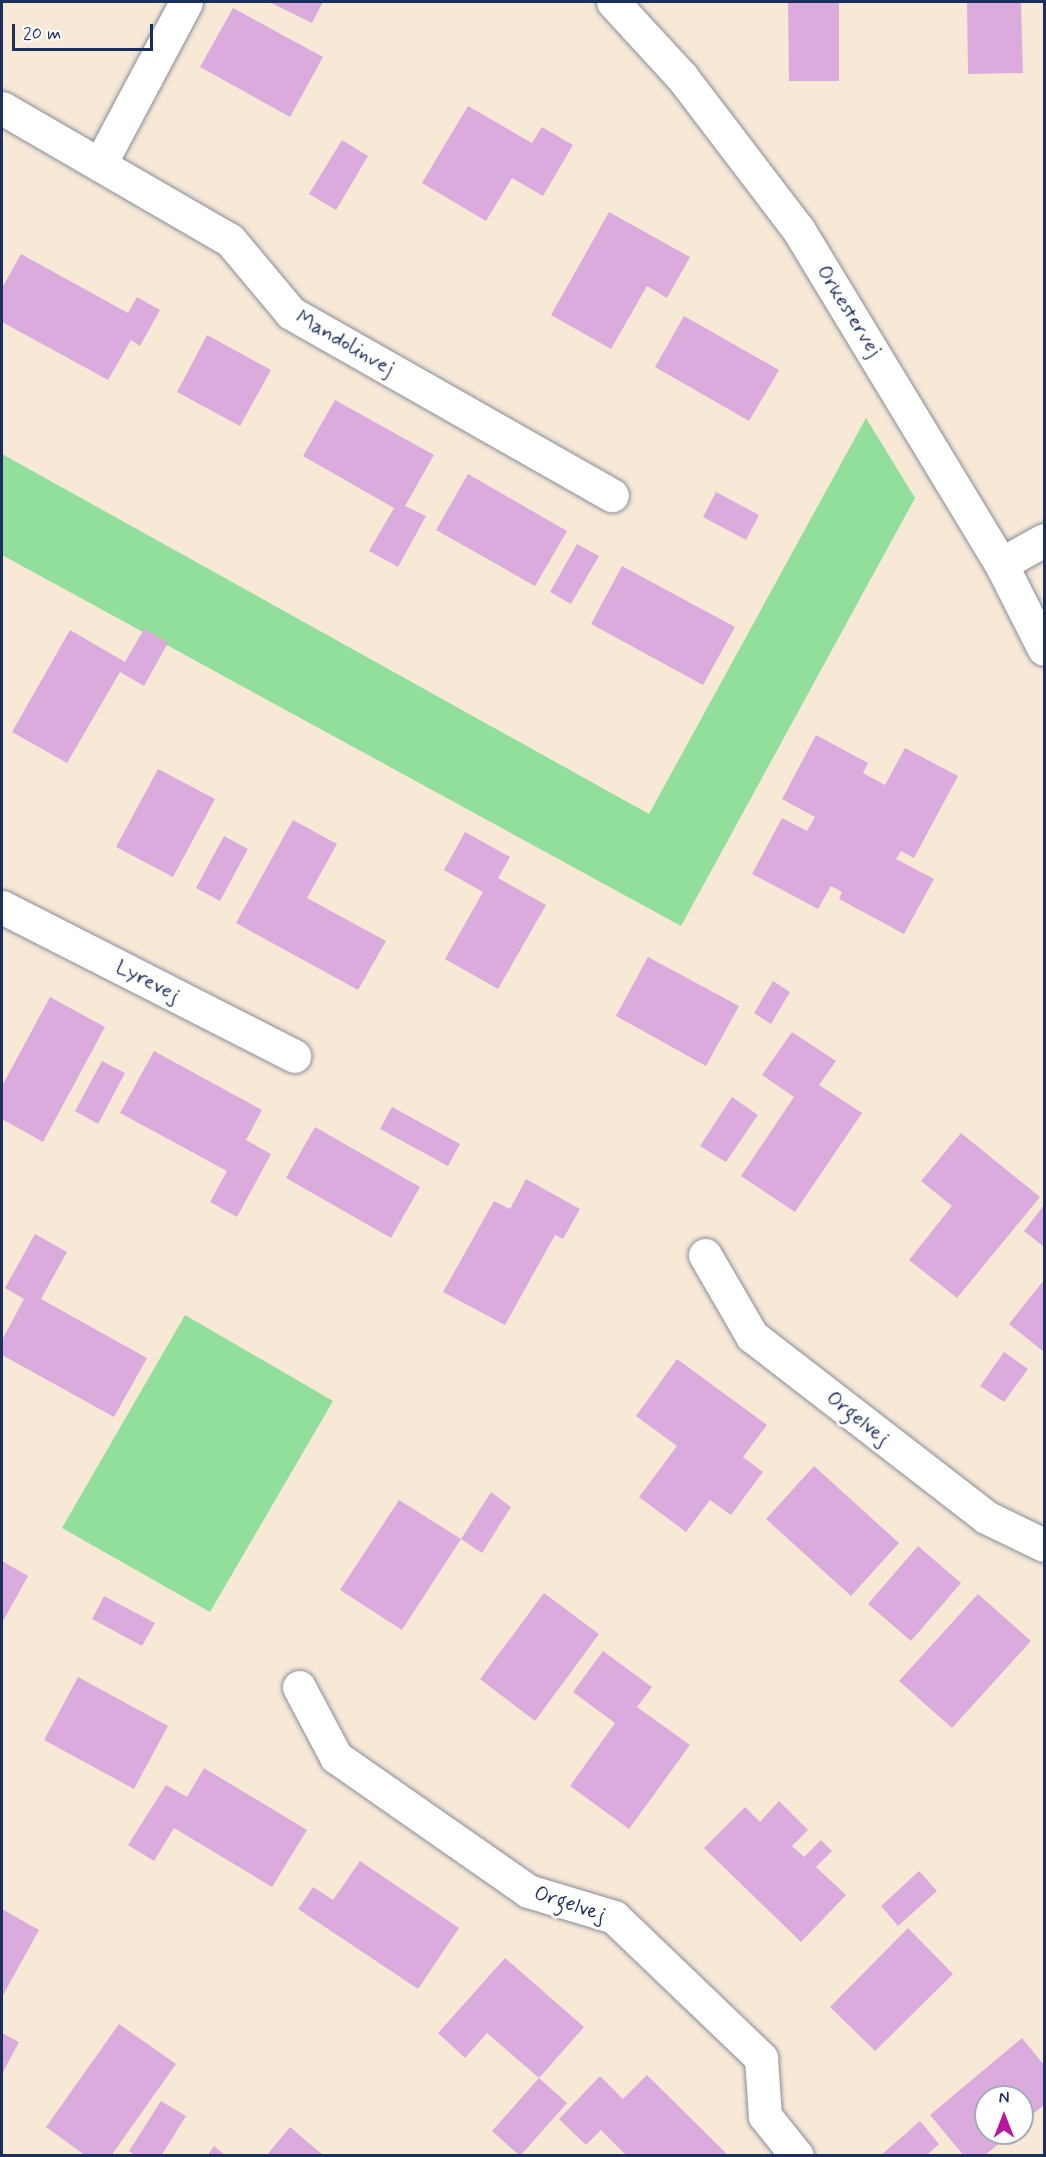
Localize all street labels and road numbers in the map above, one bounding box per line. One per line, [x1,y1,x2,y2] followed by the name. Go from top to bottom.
[811,260,887,362] street label: Orkestervej
[291,305,399,381] street label: Mandolinvej
[112,954,184,1008] street label: Lyrevej
[821,1385,895,1451] street label: Orgelvej
[531,1881,609,1927] street label: Orgelvej

